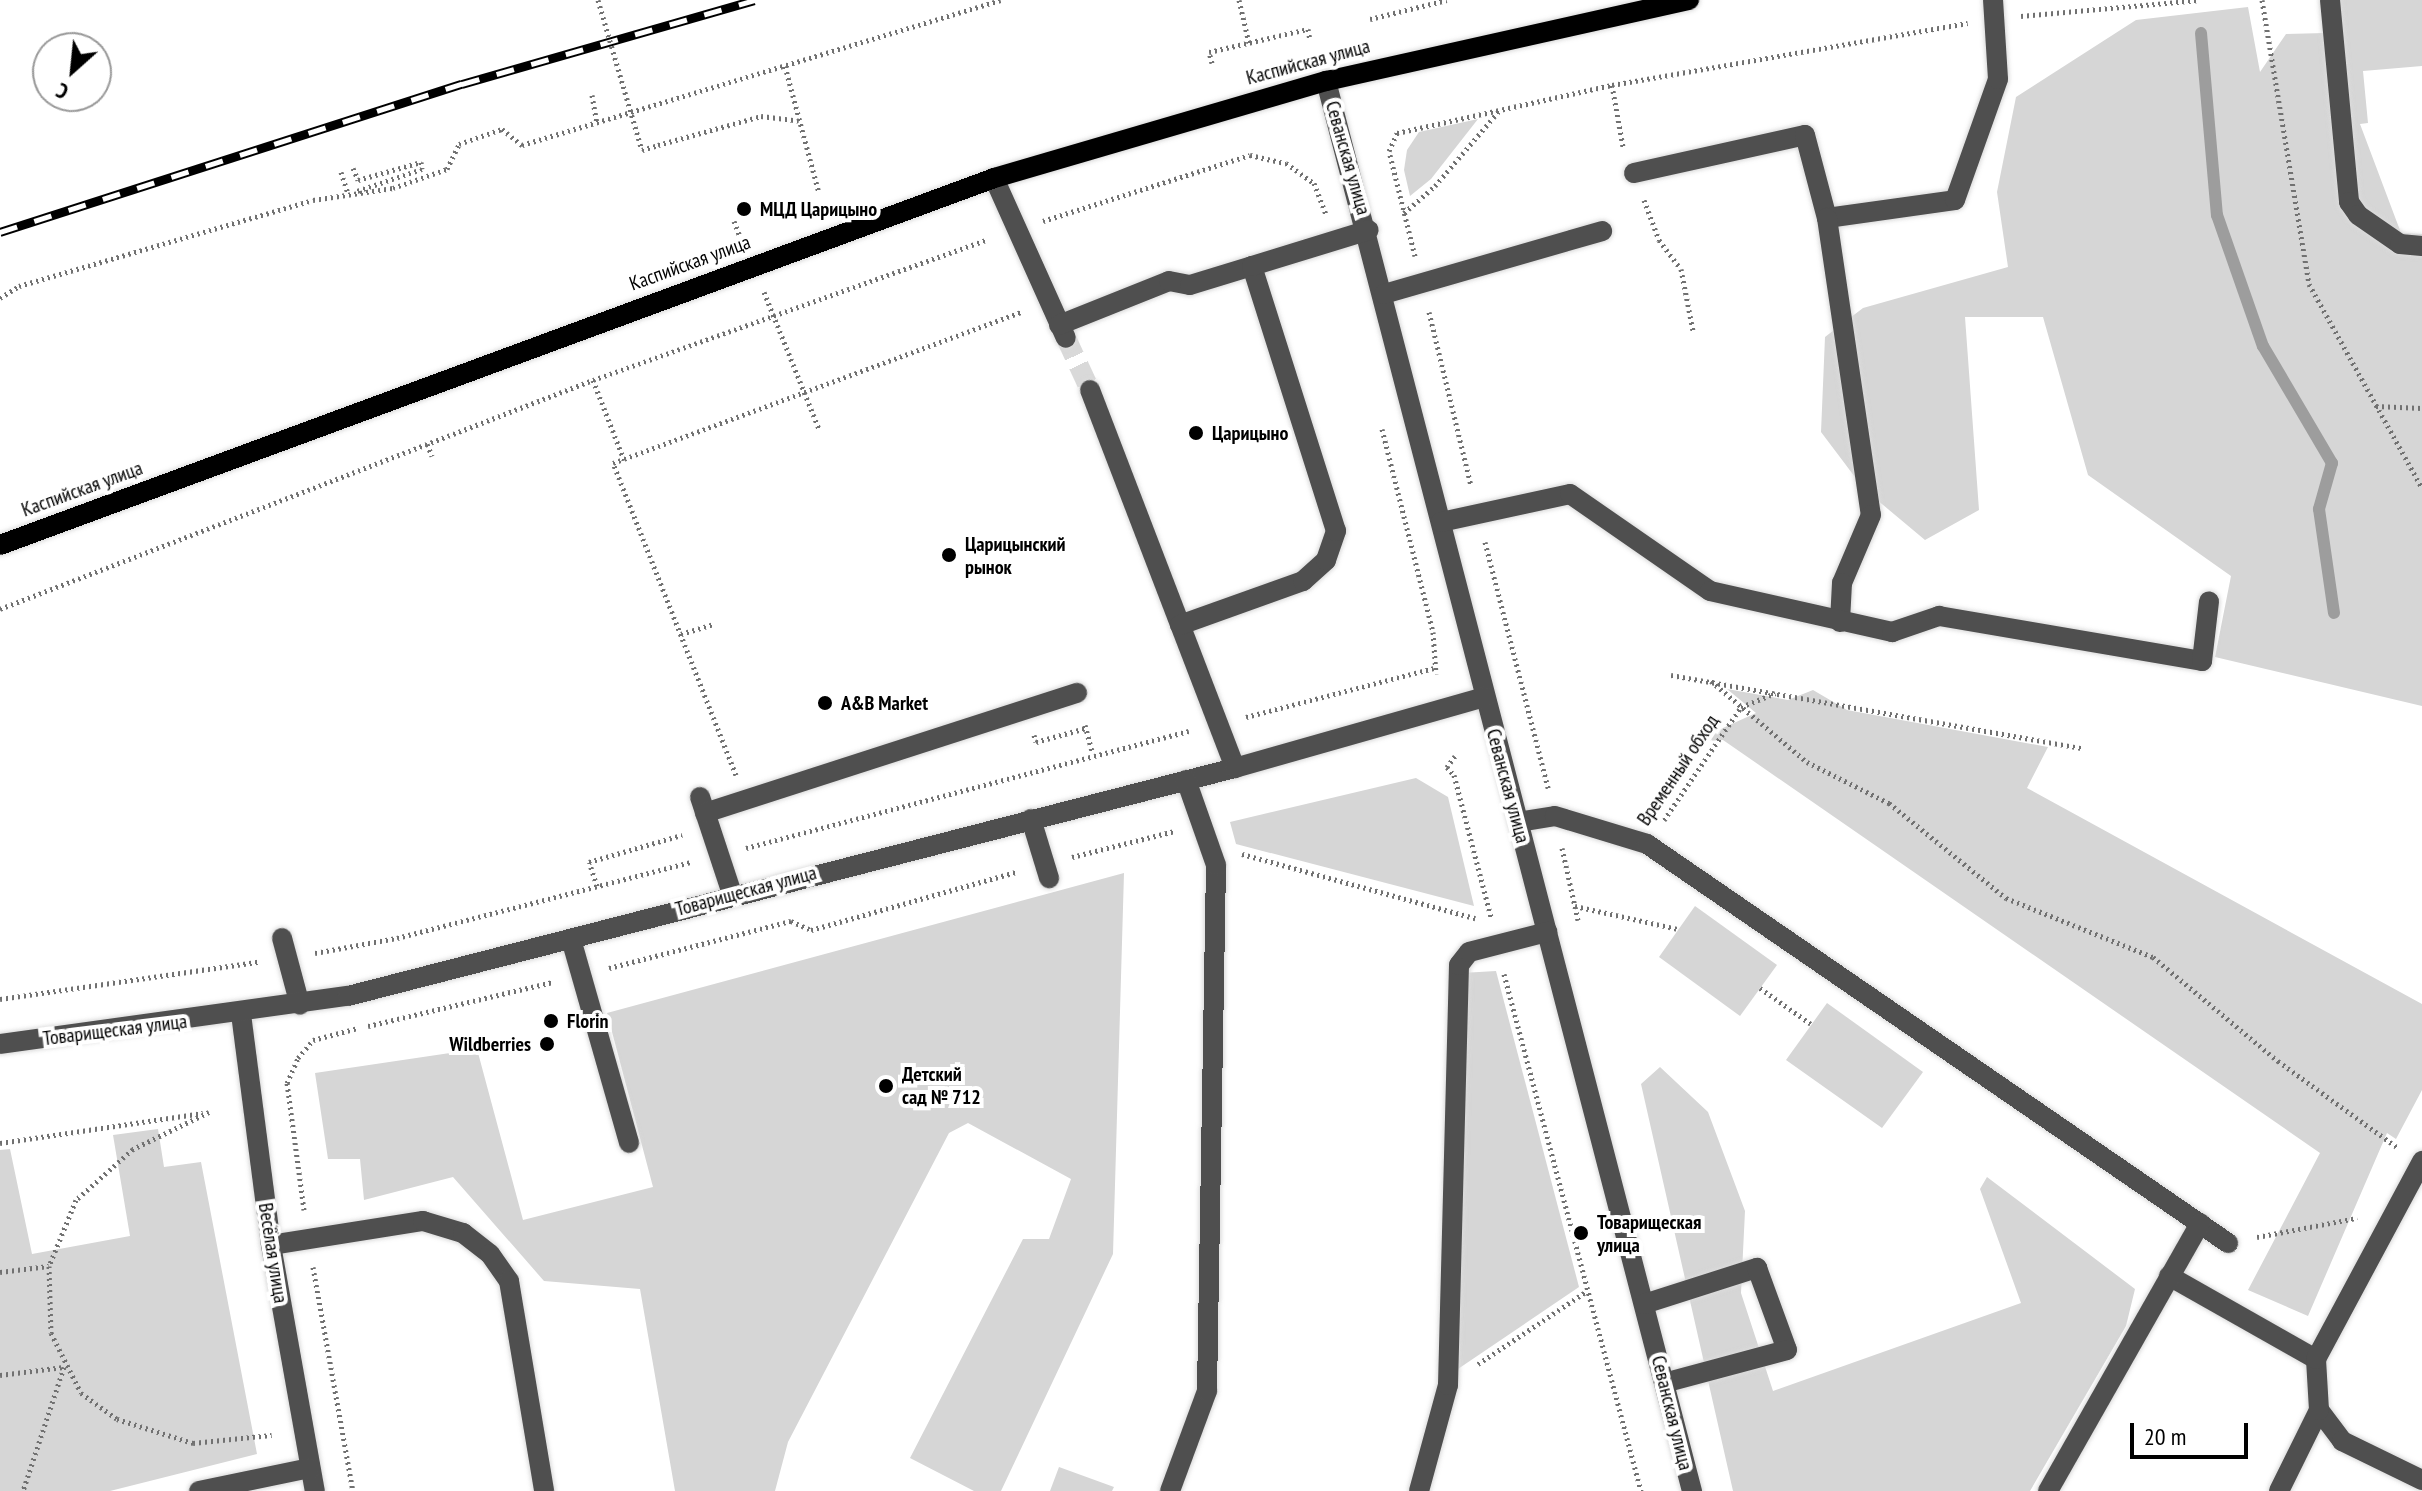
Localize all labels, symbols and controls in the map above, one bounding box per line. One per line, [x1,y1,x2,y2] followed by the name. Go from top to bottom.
[32,32,112,112] north arrow
[1244,34,1372,90] street label: Каспийская улица
[51,77,73,106] text: С
[1320,98,1376,218] street label: Севанская улица
[760,197,877,221] place label: МЦД Царицыно
[735,200,753,218] marker: МЦД Царицыно
[626,230,754,296] street label: Каспийская улица
[1212,421,1288,445] place label: Царицыно
[1187,424,1205,442] marker: Царицыно
[18,456,146,522] street label: Каспийская улица
[965,532,1066,579] place label: Царицынский рынок
[940,546,958,564] marker: Царицынский рынок
[841,691,928,715] place label: A&B Market
[816,694,834,712] marker: A&B Market
[1632,710,1724,830] street label: Временный обход
[1481,726,1535,846] street label: Севанская улица
[673,861,819,921] street label: Товарищеская улица
[41,1009,189,1051] street label: Товарищеская улица
[567,1009,608,1033] place label: Florin
[542,1012,560,1030] marker: Florin
[449,1032,531,1056] place label: Wildberries
[538,1035,556,1053] marker: Wildberries
[902,1062,981,1109] place label: Детский сад № 712
[877,1077,895,1095] marker: Детский сад № 712
[253,1201,293,1305] street label: Весёлая улица
[1597,1210,1701,1257] place label: Товарищеская улица
[1572,1224,1590,1242] marker: Товарищеская улица
[1646,1353,1698,1473] street label: Севанская улица
[2134,1407,2252,1457] scale bar
[2144,1421,2186,1452] text: 20 m

